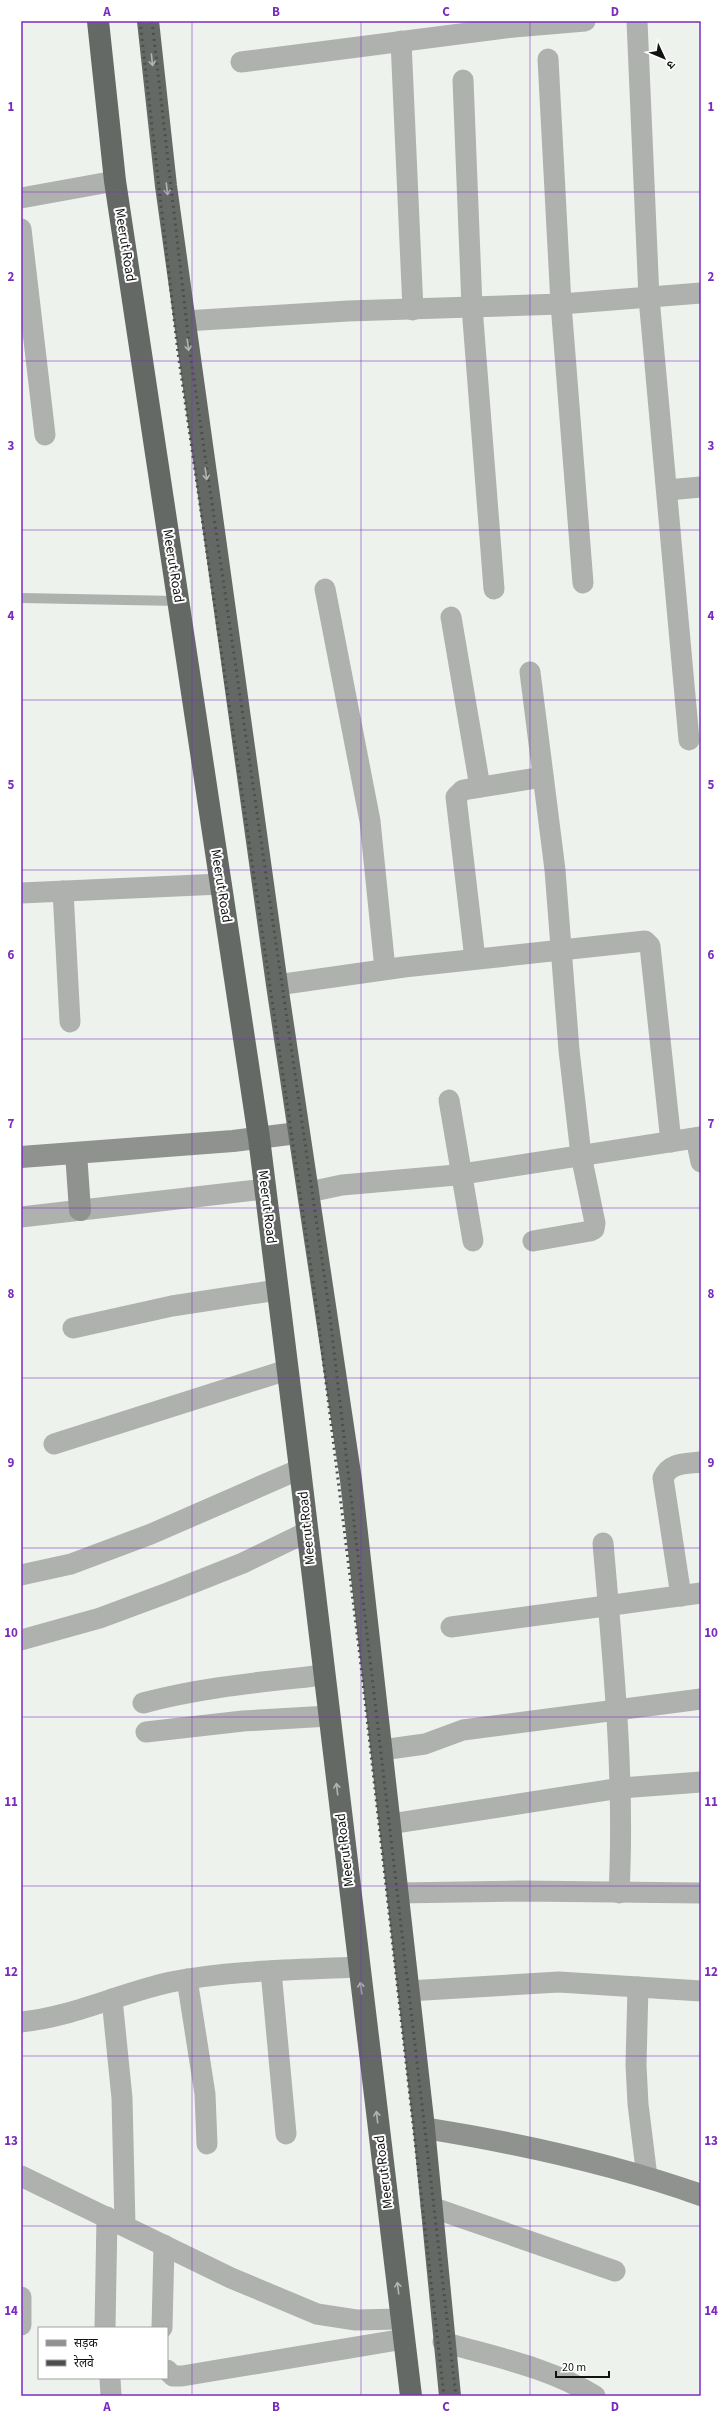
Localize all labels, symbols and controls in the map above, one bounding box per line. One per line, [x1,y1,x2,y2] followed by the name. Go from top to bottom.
[102,3,111,21] text: A
[272,3,280,21] text: B
[442,3,450,21] text: C
[611,3,619,21] text: D
[644,38,684,78] north arrow
[148,53,156,66] one-way arrow
[663,57,678,73] text: उ
[8,98,15,116] text: 1
[708,98,715,116] text: 1
[163,182,171,195] one-way arrow
[109,207,141,283] street label: Meerut Road
[8,268,15,286] text: 2
[708,268,715,286] text: 2
[185,338,192,351] one-way arrow
[8,437,15,455] text: 3
[708,437,715,455] text: 3
[202,467,210,480] one-way arrow
[157,528,189,604] street label: Meerut Road
[8,607,15,625] text: 4
[708,607,715,625] text: 4
[8,776,15,794] text: 5
[708,776,715,794] text: 5
[205,848,237,924] street label: Meerut Road
[8,946,15,964] text: 6
[708,946,715,964] text: 6
[8,1115,15,1133] text: 7
[708,1115,715,1133] text: 7
[253,1169,281,1245] street label: Meerut Road
[8,1285,15,1303] text: 8
[708,1285,715,1303] text: 8
[8,1454,15,1472] text: 9
[708,1454,715,1472] text: 9
[293,1490,321,1566] street label: Meerut Road
[4,1624,18,1642] text: 10
[704,1624,718,1642] text: 10
[334,1783,341,1796] one-way arrow
[4,1793,18,1811] text: 11
[704,1793,718,1811] text: 11
[331,1812,359,1888] street label: Meerut Road
[4,1963,18,1981] text: 12
[704,1963,718,1981] text: 12
[358,1982,365,1995] one-way arrow
[373,2111,381,2124] one-way arrow
[4,2132,18,2150] text: 13
[704,2132,718,2150] text: 13
[370,2134,398,2210] street label: Meerut Road
[394,2282,402,2295] one-way arrow
[4,2302,18,2320] text: 14
[704,2302,718,2320] text: 14
[38,2327,168,2379] legend
[74,2335,99,2352] text: सड़क
[556,2353,609,2379] scale bar
[74,2355,94,2372] text: रेलवे
[562,2359,586,2376] text: 20 m
[102,2398,111,2416] text: A
[272,2398,280,2416] text: B
[442,2398,450,2416] text: C
[611,2398,619,2416] text: D

